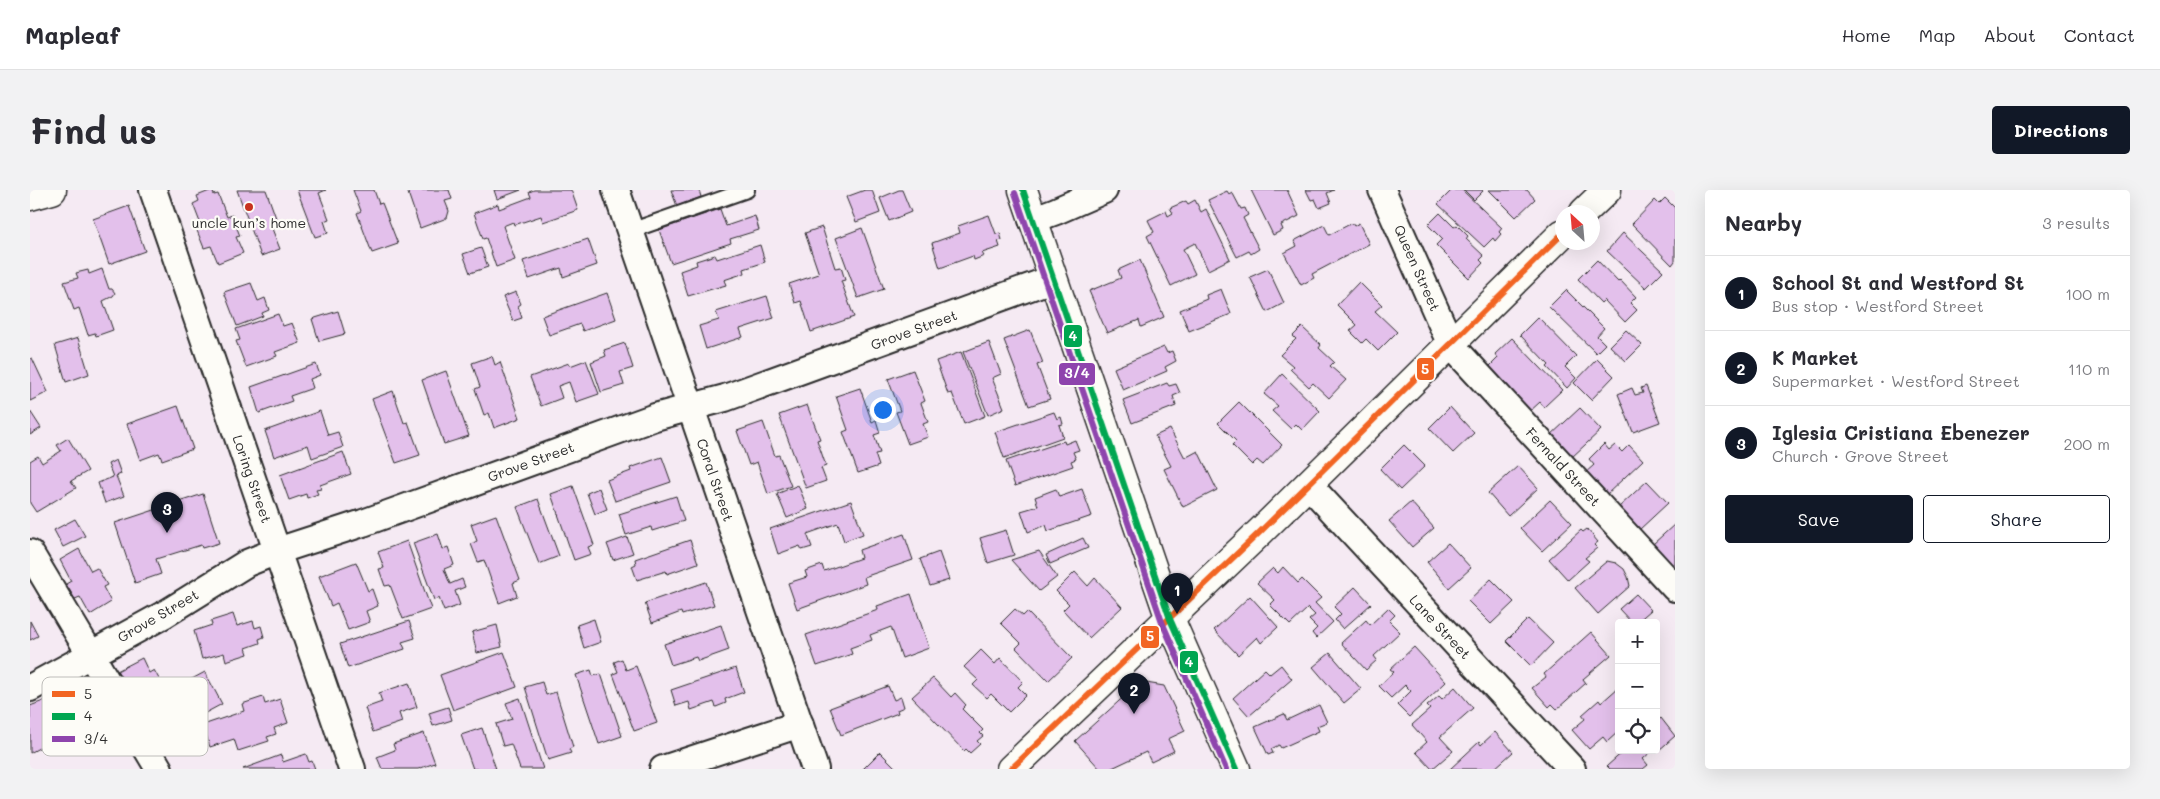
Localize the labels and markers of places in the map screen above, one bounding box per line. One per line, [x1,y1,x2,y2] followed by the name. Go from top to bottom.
[243,201,255,213] marker: uncle kun’s home
[192,213,306,232] place label: uncle kun’s home
[151,492,183,533] pin: 3
[1161,573,1193,614] pin: 1
[1118,673,1150,714] pin: 2

